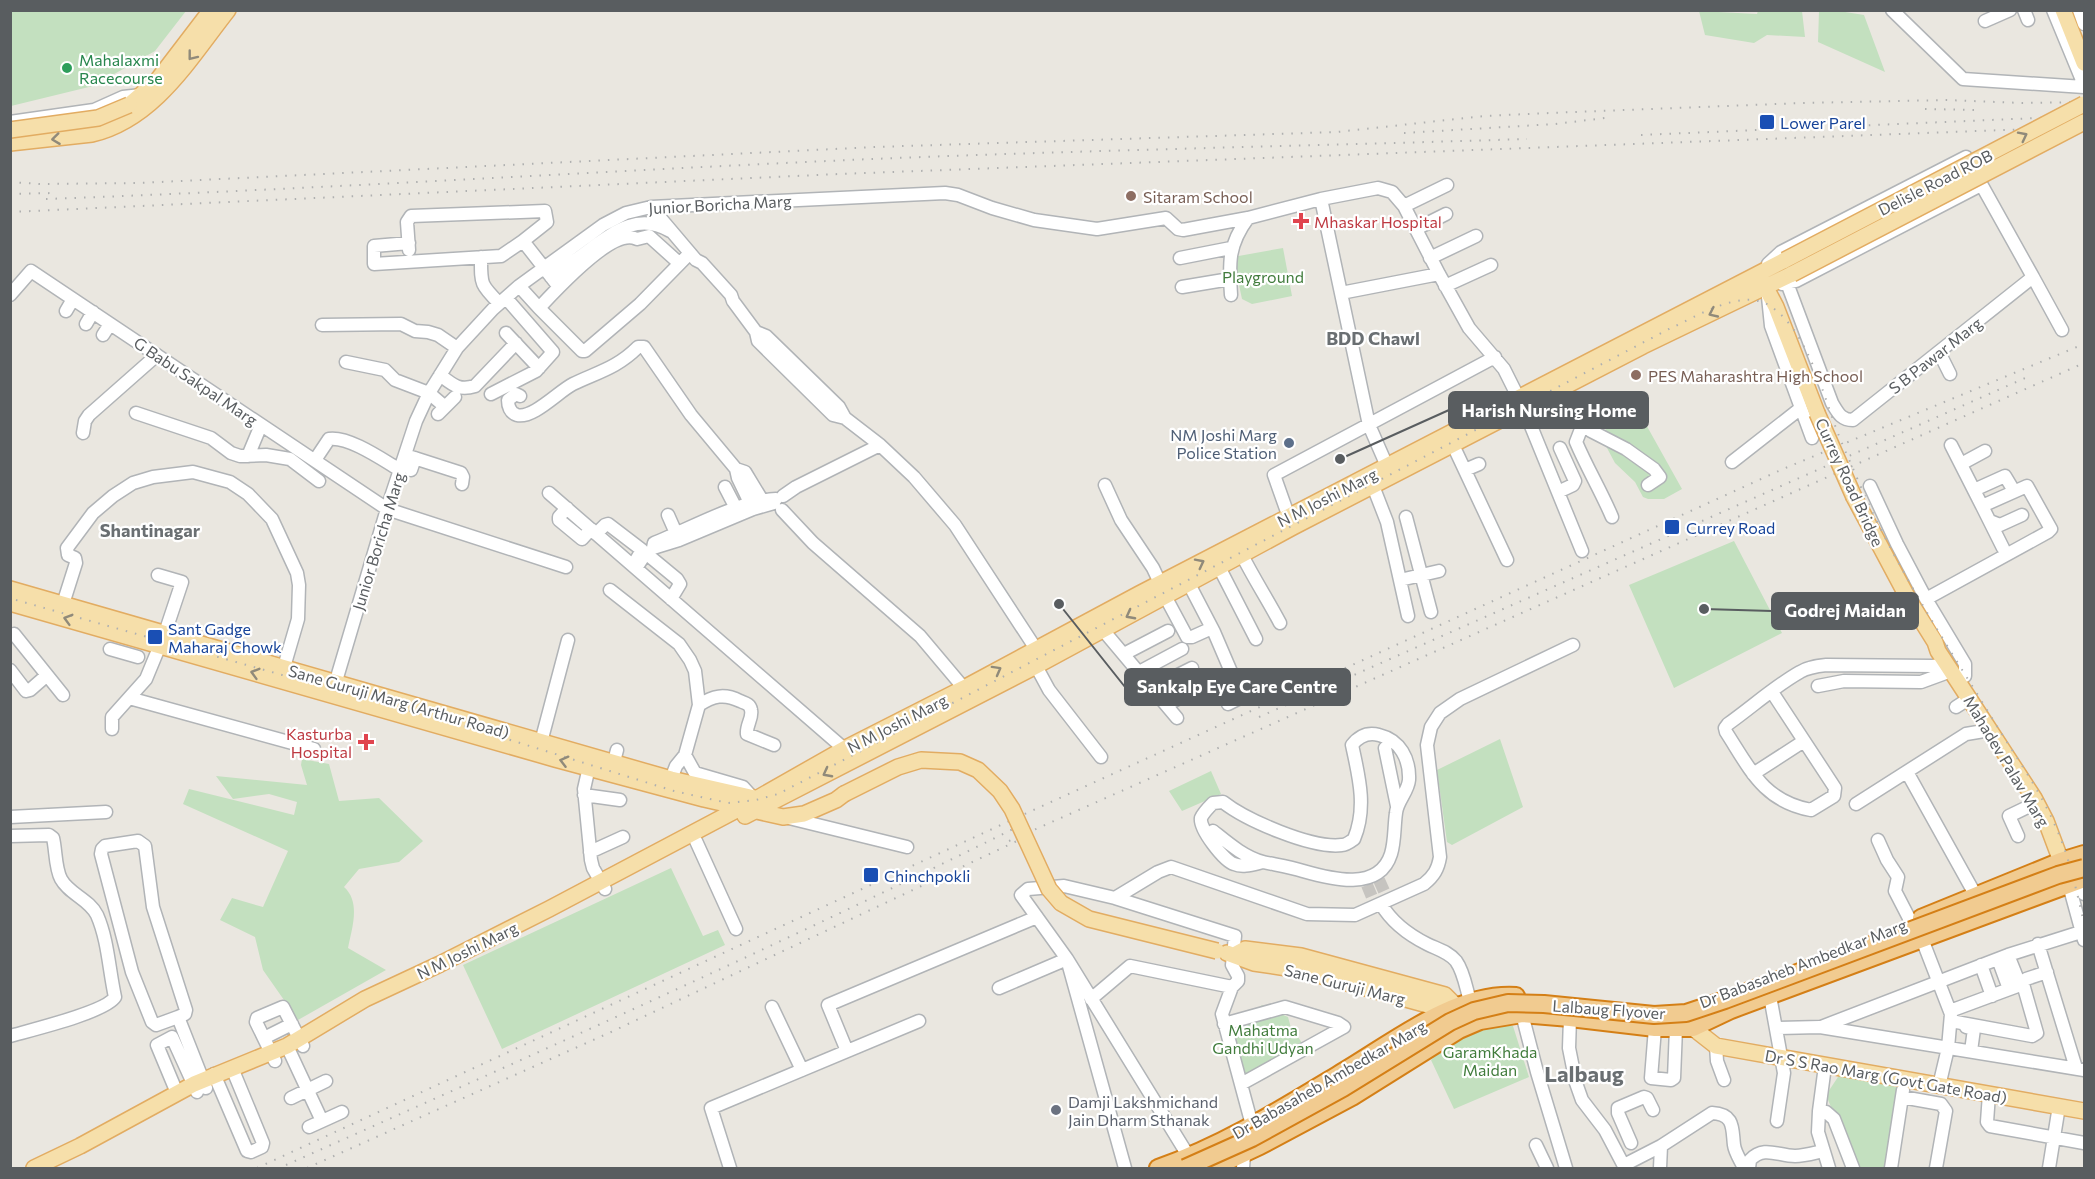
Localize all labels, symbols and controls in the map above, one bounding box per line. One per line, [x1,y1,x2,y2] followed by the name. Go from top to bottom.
[79,50,163,87] place label: Mahalaxmi Racecourse
[188,50,199,61] one-way arrow
[60,61,74,75] marker: Mahalaxmi Racecourse
[1758,113,1776,131] marker: Lower Parel
[1780,113,1866,132] place label: Lower Parel
[52,132,61,145] one-way arrow
[2017,132,2027,143] one-way arrow
[1875,145,1995,219] street label: Delisle Road ROB
[1143,187,1253,206] place label: Sitaram School
[1124,189,1138,203] marker: Sitaram School
[648,191,792,217] street label: Junior Boricha Marg
[1292,212,1310,230] marker: Mhaskar Hospital
[1314,212,1442,231] place label: Mhaskar Hospital
[1222,267,1304,286] park label: Playground
[1709,305,1720,317] one-way arrow
[1885,312,1986,397] street label: S B Pawar Marg
[1326,327,1420,349] district label: BDD Chawl
[131,333,262,430] street label: G Babu Sakpal Marg
[1648,366,1863,385] place label: PES Maharashtra High School
[1629,368,1643,382] marker: PES Maharashtra High School
[1449,392,1648,428] callout: Harish Nursing Home
[1461,399,1637,421] text: Harish Nursing Home
[1812,415,1888,549] street label: Currey Road Bridge
[1170,425,1277,462] place label: NM Joshi Marg Police Station
[1282,436,1296,450] marker: NM Joshi Marg Police Station
[1274,463,1381,530] street label: N M Joshi Marg
[348,469,408,612] street label: Junior Boricha Marg
[1663,518,1681,536] marker: Currey Road
[1686,518,1775,537] place label: Currey Road
[100,519,201,541] district label: Shantinagar
[1193,559,1204,570] one-way arrow
[1772,593,1918,629] callout: Godrej Maidan
[1784,599,1906,621] text: Godrej Maidan
[1126,608,1136,619] one-way arrow
[63,614,74,626] one-way arrow
[168,619,282,656] place label: Sant Gadge Maharaj Chowk
[146,628,164,646] marker: Sant Gadge Maharaj Chowk
[287,660,511,742] street label: Sane Guruji Marg (Arthur Road)
[991,666,1002,677] one-way arrow
[250,668,261,680] one-way arrow
[1125,669,1350,705] callout: Sankalp Eye Care Centre
[1137,675,1337,697] text: Sankalp Eye Care Centre
[844,689,951,756] street label: N M Joshi Marg
[1960,692,2054,831] street label: Mahadev Palav Marg
[286,724,352,761] place label: Kasturba Hospital
[357,733,375,751] marker: Kasturba Hospital
[559,756,570,768] one-way arrow
[822,766,833,777] one-way arrow
[862,866,880,884] marker: Chinchpokli
[884,866,970,885] place label: Chinchpokli
[1697,914,1910,1011] street label: Dr Babasaheb Ambedkar Marg
[413,917,521,983] street label: N M Joshi Marg
[1282,960,1408,1008] street label: Sane Guruji Marg
[1552,996,1667,1022] street label: Lalbaug Flyover
[1229,1015,1430,1142] street label: Dr Babasaheb Ambedkar Marg
[1212,1020,1314,1057] park label: Mahatma Gandhi Udyan
[1443,1042,1537,1079] park label: GaramKhada Maidan
[1763,1045,2009,1107] street label: Dr S S Rao Marg (Govt Gate Road)
[1544,1060,1624,1087] district label: Lalbaug
[1068,1092,1218,1129] place label: Damji Lakshmichand Jain Dharm Sthanak
[1049,1103,1063,1117] marker: Damji Lakshmichand Jain Dharm Sthanak

